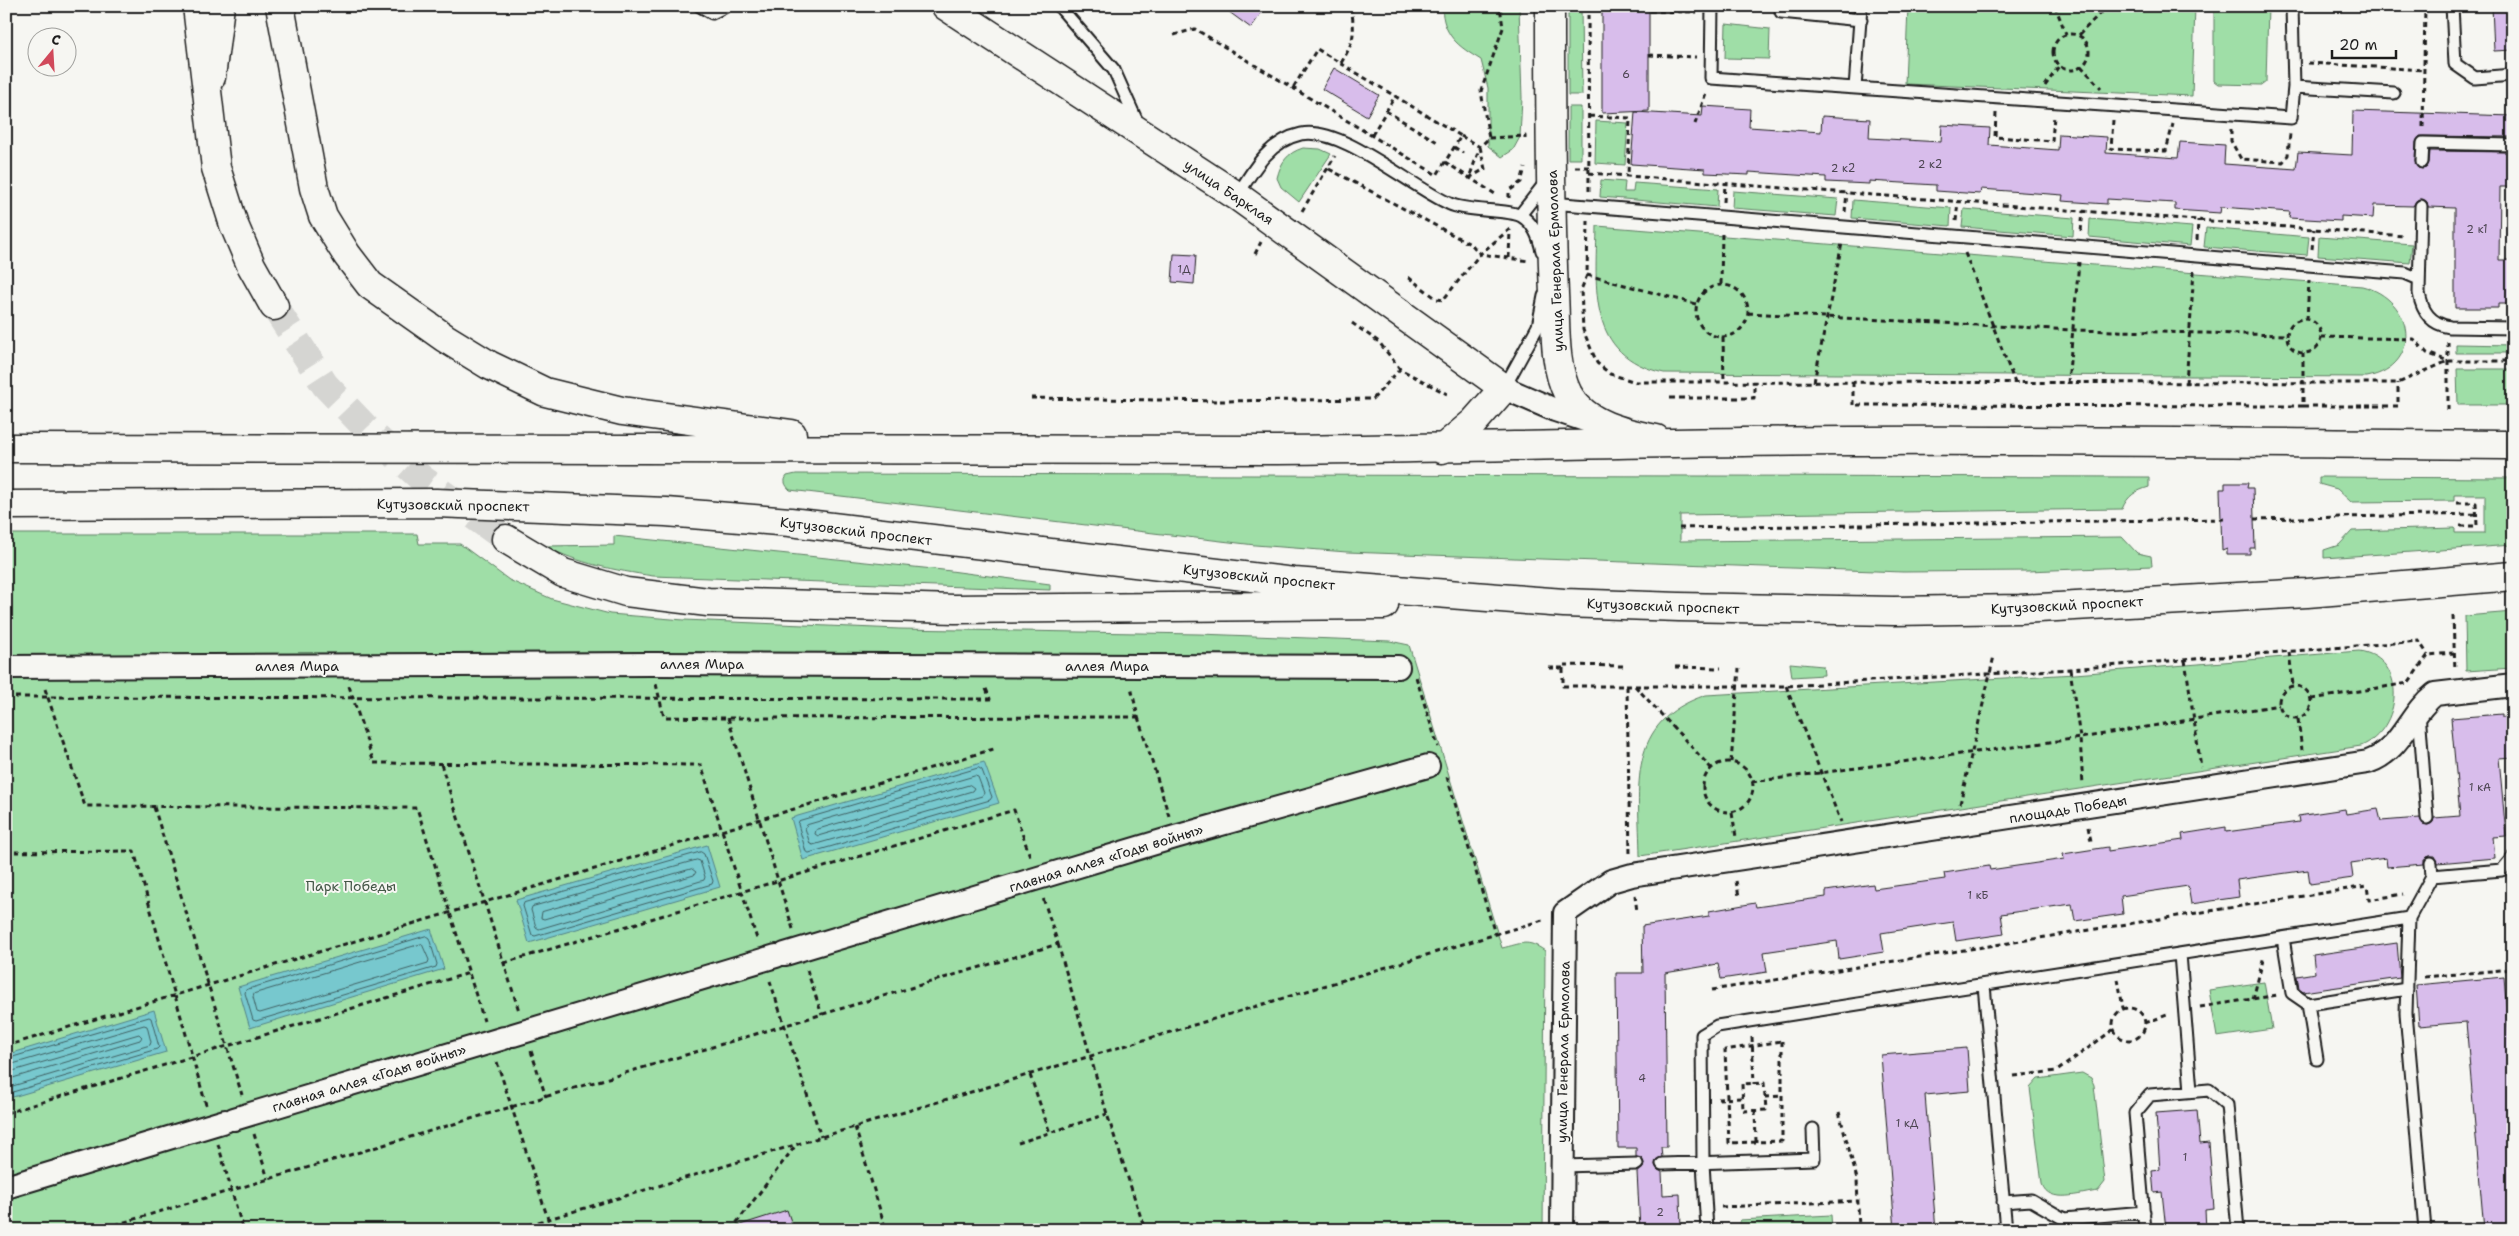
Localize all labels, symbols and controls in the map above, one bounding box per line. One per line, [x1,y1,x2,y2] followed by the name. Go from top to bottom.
[28,28,78,78] north arrow
[2332,28,2395,60] scale bar
[49,30,63,50] text: С
[2339,35,2378,55] text: 20 m
[1622,67,1630,82] house number: 6
[1181,155,1277,229] street label: улица Барклая
[1918,157,1942,172] house number: 2 к2
[1831,161,1855,176] house number: 2 к2
[1543,169,1567,352] street label: улица Генерала Ермолова
[2466,222,2488,237] house number: 2 к1
[1178,262,1191,277] house number: 1Д
[376,495,530,515] street label: Кутузовский проспект
[779,513,934,549] street label: Кутузовский проспект
[1182,560,1337,594] street label: Кутузовский проспект
[1990,592,2145,618] street label: Кутузовский проспект
[1586,594,1741,618] street label: Кутузовский проспект
[660,655,744,673] street label: аллея Мира
[255,657,339,675] street label: аллея Мира
[1065,657,1149,675] street label: аллея Мира
[2469,780,2491,795] house number: 1 кА
[2008,791,2128,827] street label: площадь Победы
[1007,820,1205,896] street label: главная аллея «Годы войны»
[306,877,396,895] park label: Парк Победы
[1967,888,1989,903] house number: 1 кБ
[1552,961,1574,1143] street label: улица Генерала Ермолова
[270,1040,468,1116] street label: главная аллея «Годы войны»
[1638,1071,1646,1086] house number: 4
[1896,1116,1919,1131] house number: 1 кД
[2183,1150,2187,1165] house number: 1
[1656,1205,1664,1220] house number: 2

